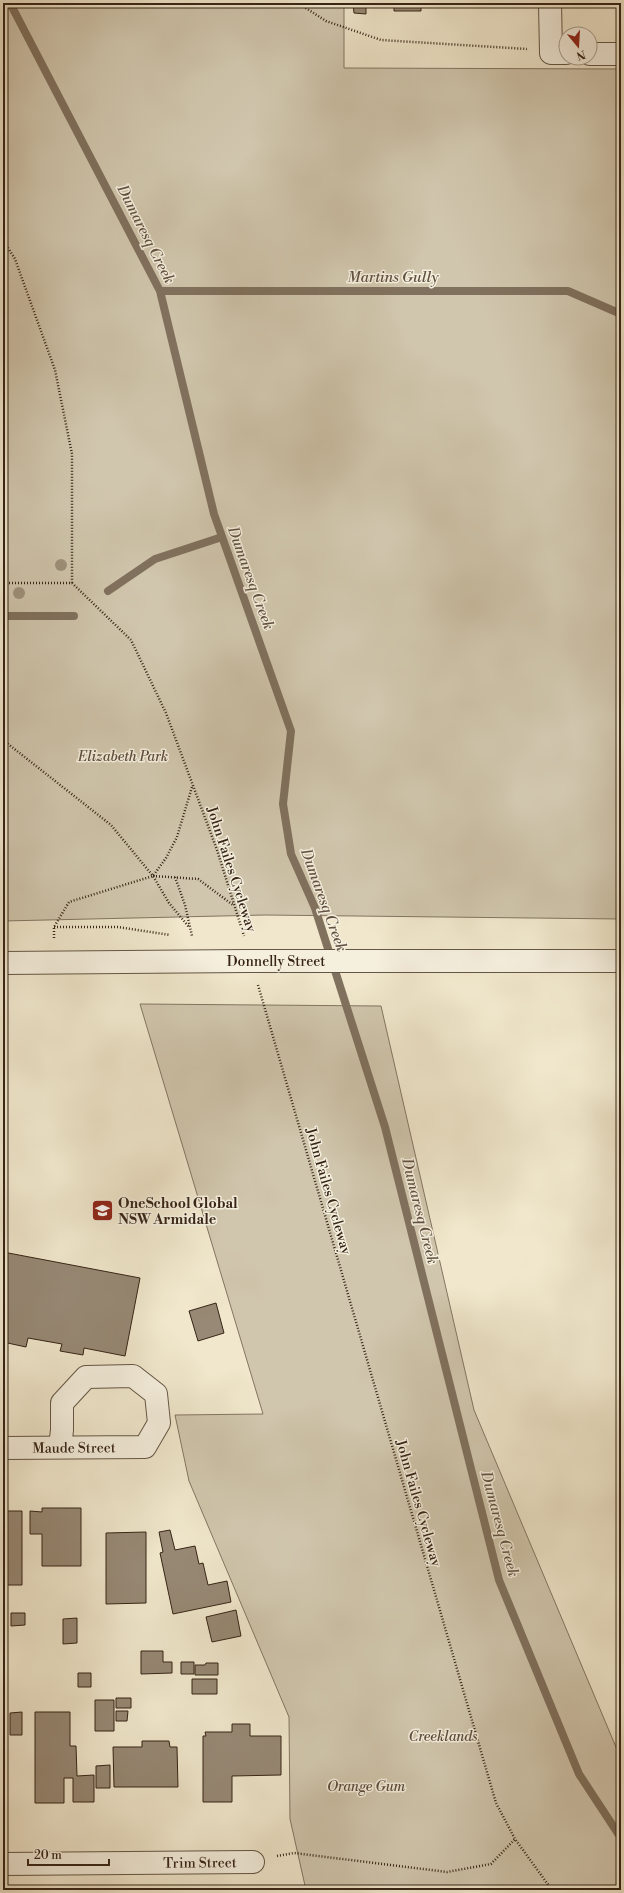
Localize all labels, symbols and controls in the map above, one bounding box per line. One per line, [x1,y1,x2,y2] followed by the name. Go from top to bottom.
[558,26,598,66] north arrow
[574,47,587,63] text: N
[112,181,179,287] water label: Dumaresq Creek
[347,268,440,287] water label: Martins Gully
[223,523,278,633] water label: Dumaresq Creek
[77,748,168,766] park label: Elizabeth Park
[202,803,260,935] street label: John Failes Cycleway
[296,845,351,955] water label: Dumaresq Creek
[227,953,325,971] street label: Donnelly Street
[301,1125,355,1257] street label: John Failes Cycleway
[397,1155,442,1266] water label: Dumaresq Creek
[118,1195,238,1229] place label: OneSchool Global NSW Armidale
[90,1198,116,1224] school or university icon: OneSchool Global NSW Armidale
[391,1437,445,1569] street label: John Failes Cycleway
[32,1439,116,1458] street label: Maude Street
[476,1468,523,1579] water label: Dumaresq Creek
[409,1728,477,1746] park label: Creeklands
[327,1778,406,1796] park label: Orange Gum
[28,1841,109,1867] scale bar
[34,1848,62,1863] text: 20 m
[163,1854,237,1873] street label: Trim Street

